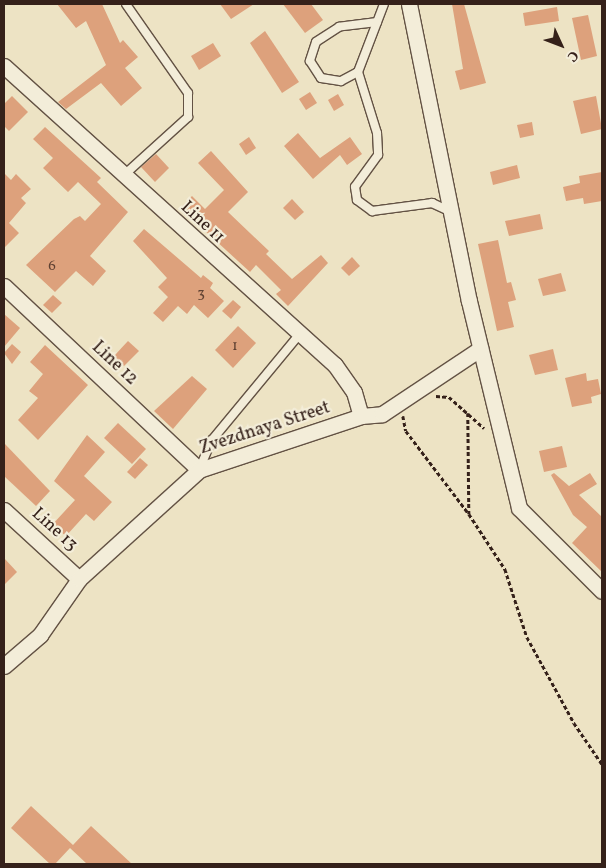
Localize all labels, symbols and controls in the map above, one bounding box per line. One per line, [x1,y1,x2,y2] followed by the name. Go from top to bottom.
[536,20,586,70] north arrow
[562,46,582,65] text: С
[175,197,229,249] street label: Line 11
[48,258,56,276] house number: 6
[197,285,205,303] house number: 3
[87,337,141,391] street label: Line 12
[232,338,238,356] house number: 1
[197,398,333,460] street label: Zvezdnaya Street
[26,504,82,556] street label: Line 13

